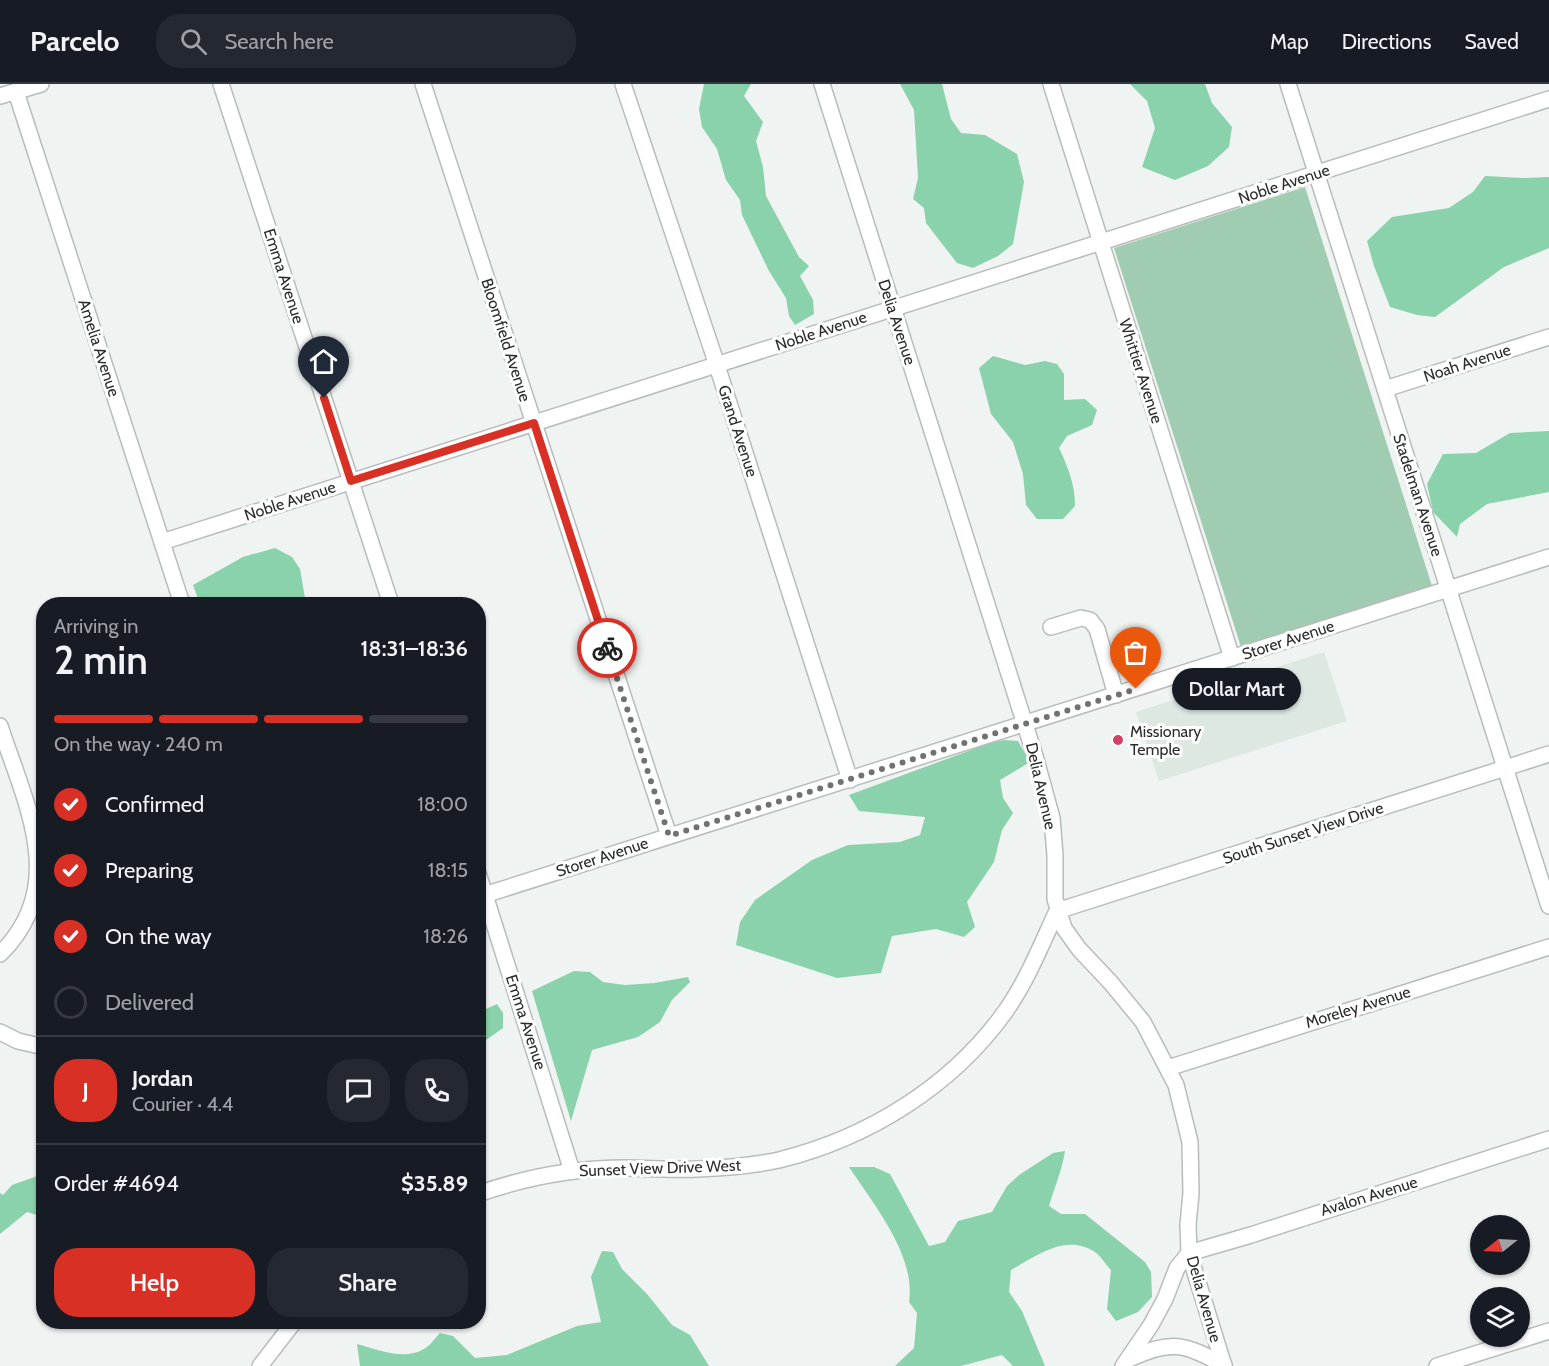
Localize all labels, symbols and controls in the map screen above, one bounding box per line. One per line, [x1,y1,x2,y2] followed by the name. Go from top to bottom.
[156,14,576,68] search box
[30,24,120,58] text: Parcelo
[177,25,210,58] icon: search
[225,28,334,55] text: Search here
[1270,29,1309,54] text: Map
[1342,29,1431,54] text: Directions
[1464,29,1519,54] text: Saved
[1236,160,1332,208] street label: Noble Avenue
[260,226,308,326] street label: Emma Avenue
[477,276,535,404] street label: Bloomfield Avenue
[874,277,920,367] street label: Delia Avenue
[74,297,124,399] street label: Amelia Avenue
[773,307,869,355] street label: Noble Avenue
[1115,316,1167,426] street label: Whittier Avenue
[298,336,349,398] pin
[1421,340,1513,386] street label: Noah Avenue
[307,345,340,378] icon: home
[714,383,762,479] street label: Grand Avenue
[1389,431,1447,559] street label: Stadelman Avenue
[242,477,338,525] street label: Noble Avenue
[54,614,138,638] text: Arriving in
[1240,616,1336,664] street label: Storer Avenue
[577,618,637,678] courier
[1110,627,1161,689] pin
[591,632,624,665] icon: bike
[361,635,468,662] text: 18:31–18:36
[54,636,148,684] text: 2 min
[1119,636,1152,669] icon: bag
[1172,668,1301,710] callout: Dollar Mart
[1188,677,1285,701] text: Dollar Mart
[1130,722,1201,759] place label: Missionary Temple
[54,732,223,756] text: On the way · 240 m
[1111,733,1125,747] marker: Missionary Temple
[1022,741,1060,831] street label: Delia Avenue
[54,788,87,821] icon: check
[105,791,204,818] text: Confirmed
[417,792,468,816] text: 18:00
[1220,798,1386,868] street label: South Sunset View Drive
[554,833,650,881] street label: Storer Avenue
[54,854,87,887] icon: check
[105,857,193,884] text: Preparing
[428,858,468,882] text: 18:15
[54,920,87,953] icon: check
[105,923,212,950] text: On the way
[423,924,468,948] text: 18:26
[502,972,550,1072] street label: Emma Avenue
[1303,982,1413,1032] street label: Moreley Avenue
[105,989,194,1016] text: Delivered
[327,1059,390,1122] button: chat
[405,1059,468,1122] button: phone
[132,1065,193,1092] text: Jordan
[82,1077,89,1104] text: J
[132,1092,233,1116] text: Courier · 4.4
[579,1156,742,1180] street label: Sunset View Drive West
[54,1170,179,1197] text: Order #4694
[401,1170,468,1197] text: $35.89
[1318,1172,1420,1220] street label: Avalon Avenue
[1470,1215,1530,1275] north arrow
[1470,1215,1530,1347] map controls
[54,1248,255,1317] button: Help
[267,1248,468,1317] button: Share
[1183,1254,1225,1344] street label: Delia Avenue
[1470,1287,1530,1347] button: layers

